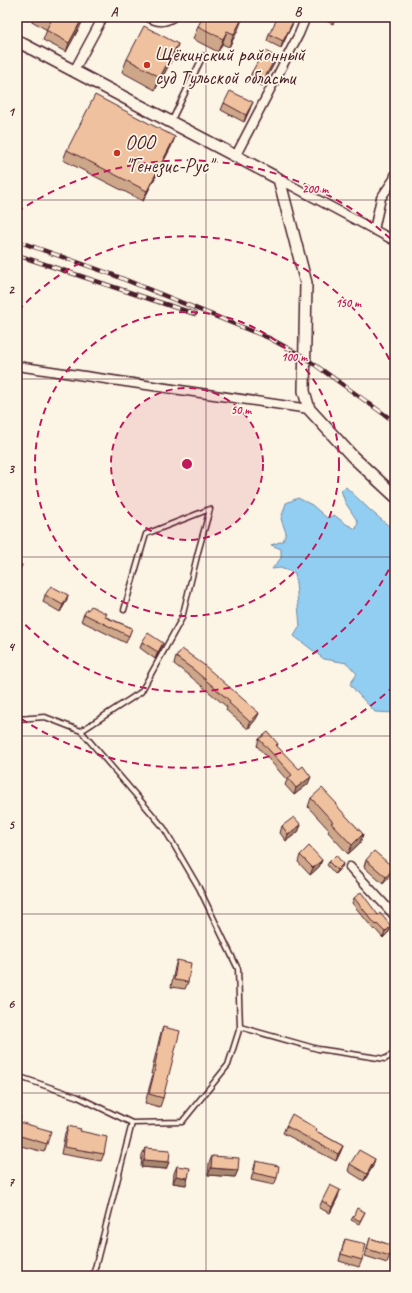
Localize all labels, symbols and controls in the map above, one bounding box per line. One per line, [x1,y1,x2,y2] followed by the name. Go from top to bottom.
[111,4,119,20] text: A
[295,4,303,20] text: B
[155,42,307,90] place label: Щёкинский районный суд Тульской области
[142,60,152,70] marker: Щёкинский районный суд Тульской области
[8,104,16,120] text: 1
[125,130,217,178] place label: ООО "Генезис-Рус"
[112,148,122,158] marker: ООО "Генезис-Рус"
[302,181,329,197] text: 200 m
[8,282,15,298] text: 2
[335,295,362,311] text: 150 m
[281,349,308,365] text: 100 m
[231,402,252,418] text: 50 m
[180,457,194,471] centre of rings
[8,461,15,477] text: 3
[8,639,16,655] text: 4
[8,817,15,833] text: 5
[8,996,15,1012] text: 6
[8,1174,15,1190] text: 7

